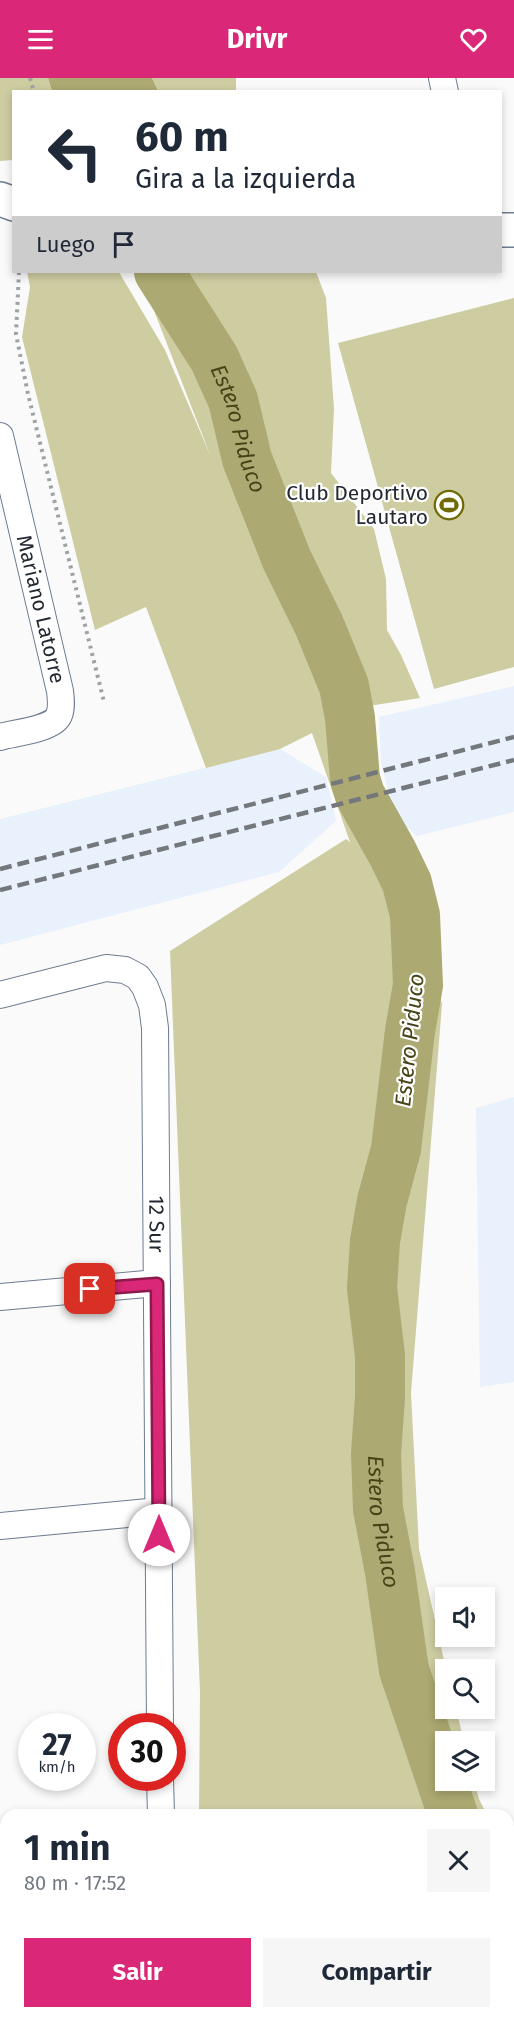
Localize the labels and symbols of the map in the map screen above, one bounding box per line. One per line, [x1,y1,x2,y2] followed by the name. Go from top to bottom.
[205,360,272,497] water label: Estero Piduco
[286,480,428,530] place label: Club Deportivo Lautaro
[433,489,465,521] sports icon: Club Deportivo Lautaro
[11,532,71,686] street label: Mariano Latorre
[389,972,430,1108] water label: Estero Piduco
[143,1195,170,1253] street label: 12 Sur
[64,1263,115,1314] pin
[362,1455,405,1590] water label: Estero Piduco
[127,1503,191,1567] position arrow
[108,1713,186,1791] speed limit sign: 30

